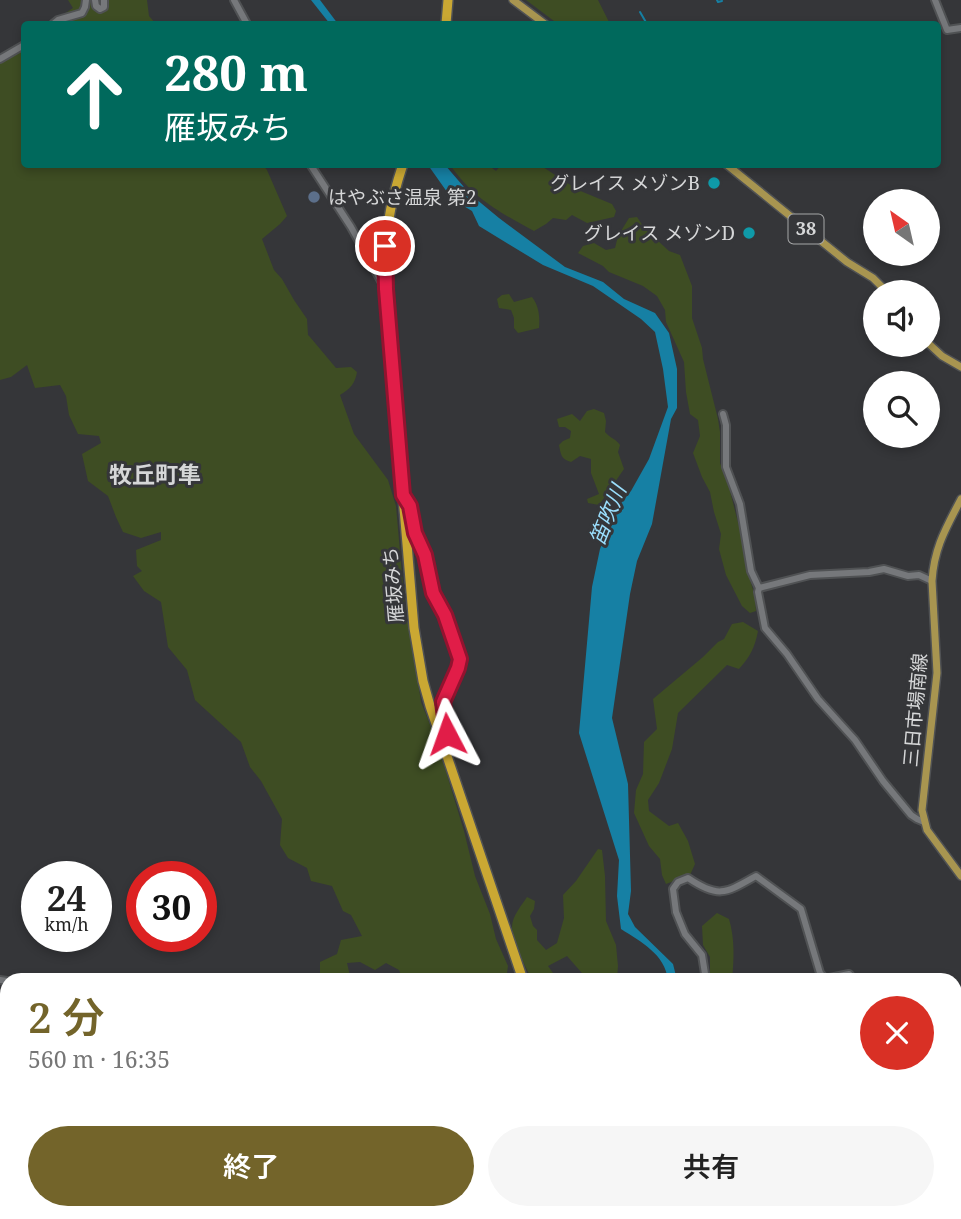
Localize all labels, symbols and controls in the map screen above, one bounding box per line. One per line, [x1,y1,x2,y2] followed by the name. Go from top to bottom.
[164,39,308,105] text: 280 m
[49,49,140,140] icon: ahead
[164,105,292,148] text: 雁坂みち
[550,170,700,196] place label: グレイス メゾンB
[706,175,722,191] marker: グレイス メゾンB
[328,184,477,210] place label: はやぶさ温泉 第2
[306,189,322,205] marker: はやぶさ温泉 第2
[863,189,940,266] north arrow
[863,189,940,448] map controls
[788,214,824,244] road number: 38
[355,216,415,276] pin
[584,220,735,246] place label: グレイス メゾンD
[741,225,757,241] marker: グレイス メゾンD
[366,227,404,265] icon: arrive
[863,280,940,357] button: sound
[863,371,940,448] button: search
[109,458,201,490] district label: 牧丘町隼
[582,478,633,549] water label: 笛吹川
[377,546,409,624] street label: 雁坂みち
[897,652,933,768] street label: 三日市場南線
[410,697,484,771] position arrow
[126,861,217,952] speed limit sign: 30
[47,874,86,921] text: 24
[44,912,89,936] text: km/h
[28,988,105,1045] text: 2 分
[860,996,934,1070] button: close
[28,1043,170,1075] text: 560 m · 16:35
[28,1126,474,1206] button: 終了
[488,1126,934,1206] button: 共有

